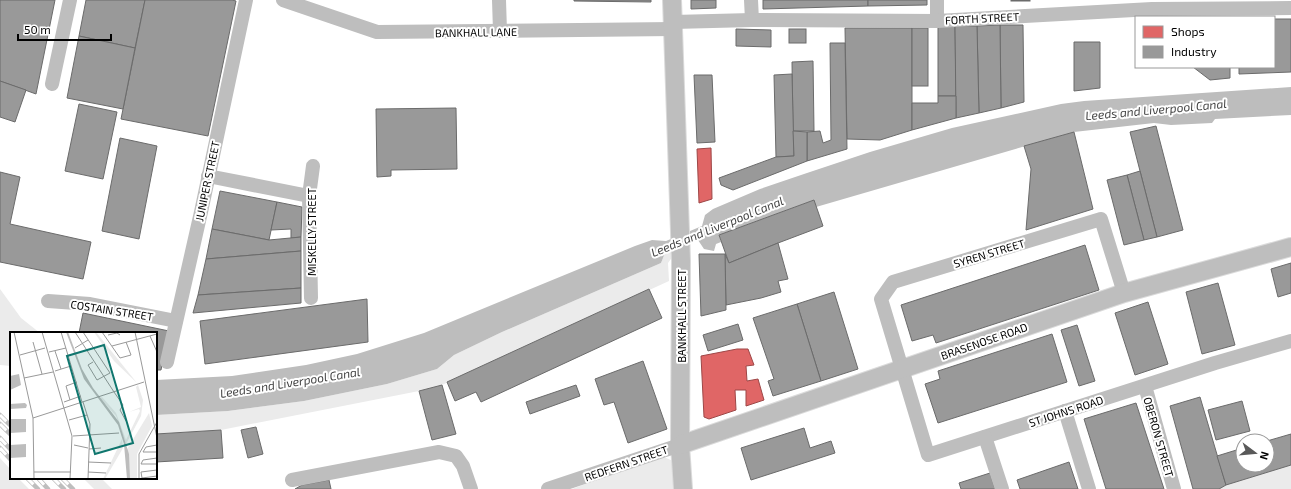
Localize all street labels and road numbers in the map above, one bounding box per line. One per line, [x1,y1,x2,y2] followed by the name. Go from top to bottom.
[945,10,1020,26] street label: FORTH STREET
[435,25,517,39] street label: BANKHALL LANE
[192,139,222,222] street label: JUNIPER STREET
[305,187,318,276] street label: MISKELLY STREET
[952,236,1027,270] street label: SYREN STREET
[675,269,688,363] street label: BANKHALL STREET
[70,297,155,323] street label: COSTAIN STREET
[939,320,1029,362] street label: BRASENOSE ROAD
[1027,393,1105,429] street label: ST JOHNS ROAD
[1141,395,1177,479] street label: OBERON STREET
[583,442,670,483] street label: REDFERN STREET

